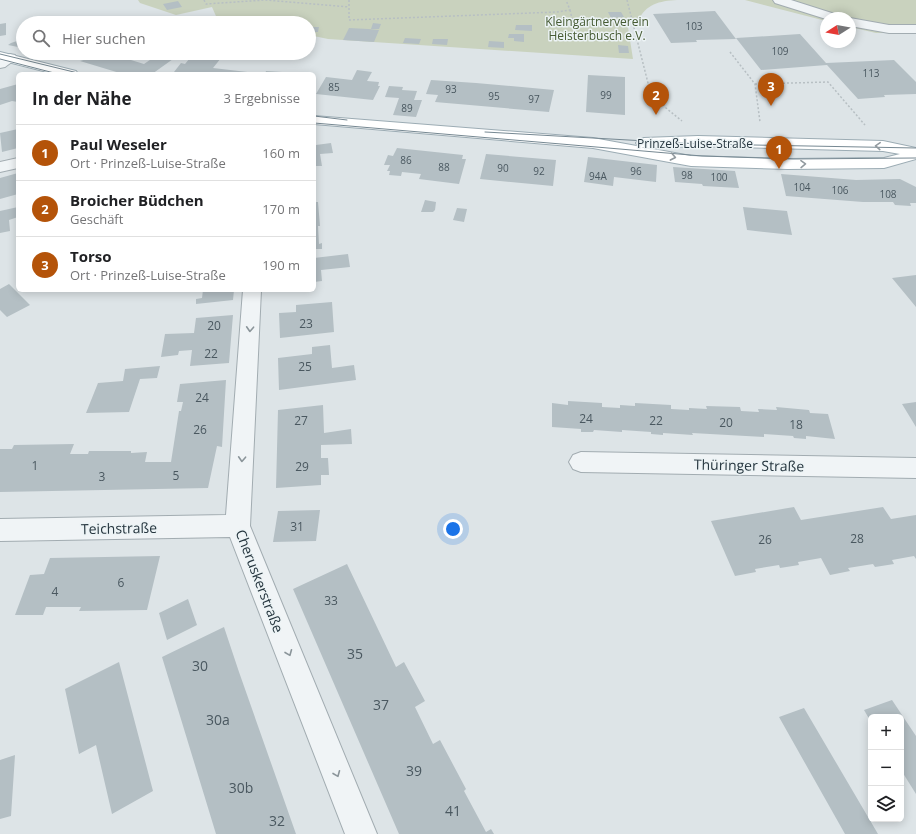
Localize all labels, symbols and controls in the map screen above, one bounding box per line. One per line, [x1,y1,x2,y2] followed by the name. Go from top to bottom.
[820,12,856,48] north arrow
[545,13,649,44] park label: Kleingärtnerverein Heisterbusch e.V.
[16,16,316,60] search box
[685,19,703,33] house number: 103
[30,27,52,49] icon: search
[62,28,146,48] text: Hier suchen
[771,44,789,58] house number: 109
[862,66,880,80] house number: 113
[758,73,784,106] pin: 3
[328,80,340,94] house number: 85
[445,82,457,96] house number: 93
[643,82,669,115] pin: 2
[32,87,131,110] text: In der Nähe
[600,88,612,102] house number: 99
[223,89,300,107] text: 3 Ergebnisse
[488,89,500,103] house number: 95
[528,92,540,106] house number: 97
[401,101,413,115] house number: 89
[70,134,167,154] text: Paul Weseler
[637,135,753,152] street label: Prinzeß-Luise-Straße
[766,136,792,169] pin: 1
[875,142,881,150] one-way arrow
[41,144,49,162] text: 1
[262,144,300,162] text: 160 m
[400,153,412,167] house number: 86
[670,153,676,161] one-way arrow
[70,154,226,172] text: Ort · Prinzeß-Luise-Straße
[438,160,450,174] house number: 88
[800,160,806,168] one-way arrow
[497,161,509,175] house number: 90
[533,164,545,178] house number: 92
[630,164,642,178] house number: 96
[681,168,693,182] house number: 98
[589,169,608,183] house number: 94A
[710,170,728,184] house number: 100
[793,180,811,194] house number: 104
[831,183,849,197] house number: 106
[879,187,897,201] house number: 108
[70,190,204,210] text: Broicher Büdchen
[41,200,49,218] text: 2
[262,200,300,218] text: 170 m
[70,210,123,228] text: Geschäft
[70,246,112,266] text: Torso
[41,256,49,274] text: 3
[262,256,300,274] text: 190 m
[70,266,226,284] text: Ort · Prinzeß-Luise-Straße
[299,315,313,332] house number: 23
[207,317,221,334] house number: 20
[246,326,254,332] one-way arrow
[204,345,218,362] house number: 22
[298,358,312,375] house number: 25
[195,389,209,406] house number: 24
[579,410,593,427] house number: 24
[294,412,308,429] house number: 27
[649,412,663,429] house number: 22
[719,414,733,431] house number: 20
[789,416,803,433] house number: 18
[193,421,207,438] house number: 26
[694,455,804,475] street label: Thüringer Straße
[238,456,246,462] one-way arrow
[32,457,38,474] house number: 1
[295,458,309,475] house number: 29
[173,467,180,484] house number: 5
[99,468,106,485] house number: 3
[81,518,157,538] street label: Teichstraße
[290,518,304,535] house number: 31
[443,519,463,539] your location
[232,527,288,635] street label: Cheruskerstraße
[850,530,864,547] house number: 28
[758,531,772,548] house number: 26
[118,574,125,591] house number: 6
[52,583,59,600] house number: 4
[324,592,338,609] house number: 33
[347,644,363,663] house number: 35
[284,650,292,657] one-way arrow
[192,656,208,675] house number: 30
[373,695,389,714] house number: 37
[206,710,230,729] house number: 30a
[868,714,904,822] map controls
[868,714,904,750] button: +
[868,750,904,786] button: −
[406,761,422,780] house number: 39
[332,770,340,778] one-way arrow
[229,778,253,797] house number: 30b
[868,786,904,822] button: layers
[445,801,461,820] house number: 41
[269,811,285,830] house number: 32

